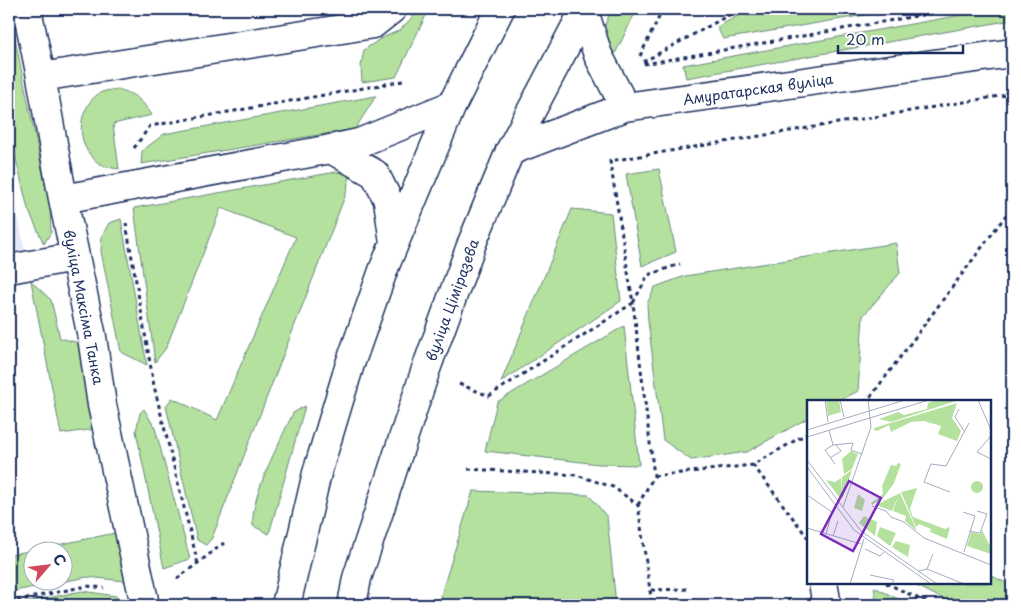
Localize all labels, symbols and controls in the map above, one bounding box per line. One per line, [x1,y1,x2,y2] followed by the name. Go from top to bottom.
[838,22,964,54] scale bar
[846,27,885,50] text: 20 m
[681,68,835,110] street label: Амуратарская вуліца
[59,228,109,386] street label: вуліца Максіма Танка
[420,236,484,364] street label: вуліца Ціміразева
[807,400,991,584] inset map
[22,542,72,592] north arrow
[48,550,72,569] text: С

